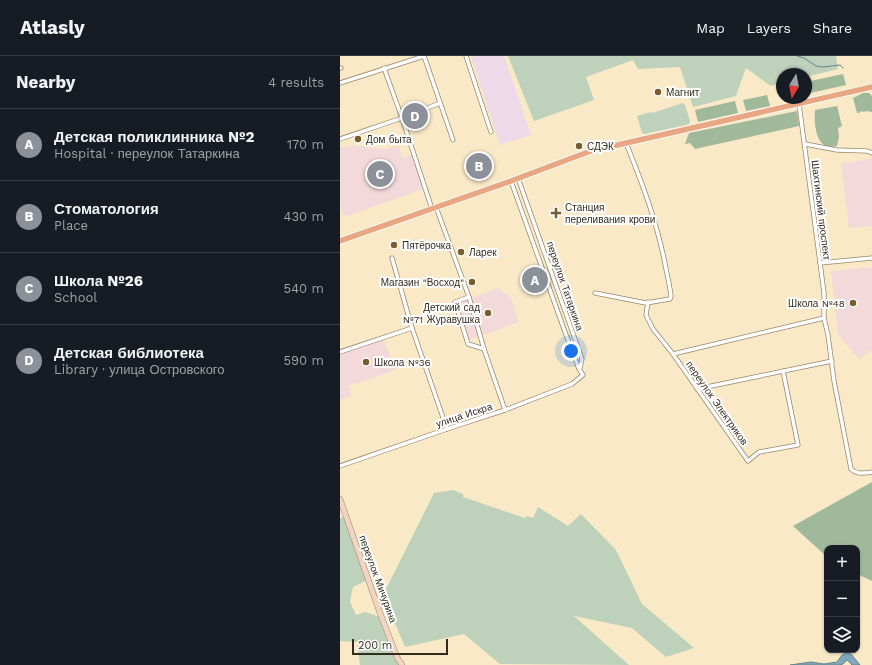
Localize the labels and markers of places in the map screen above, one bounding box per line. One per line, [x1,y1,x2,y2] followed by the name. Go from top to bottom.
[653,87,663,97] marker: Магнит
[666,87,700,98] place label: Магнит
[402,101,428,131] pin: D
[353,134,363,144] marker: Дом быта
[366,134,412,145] place label: Дом быта
[574,141,584,151] marker: СДЭК
[587,141,614,152] place label: СДЭК
[466,151,492,181] pin: B
[367,159,393,189] pin: C
[565,202,655,225] place label: Станция переливания крови
[550,207,562,219] marker: Станция переливания крови
[389,240,399,250] marker: Пятёрочка
[402,240,451,251] place label: Пятёрочка
[456,247,466,257] marker: Ларек
[469,247,497,258] place label: Ларек
[522,265,548,295] pin: A
[381,277,464,288] place label: Магазин "Восход"
[467,277,477,287] marker: Магазин "Восход"
[788,298,845,309] place label: Школа №48
[848,298,858,308] marker: Школа №48
[403,302,480,325] place label: Детский сад №71 Журавушка
[483,308,493,318] marker: Детский сад №71 Журавушка
[361,357,371,367] marker: Школа №36
[374,357,431,368] place label: Школа №36

